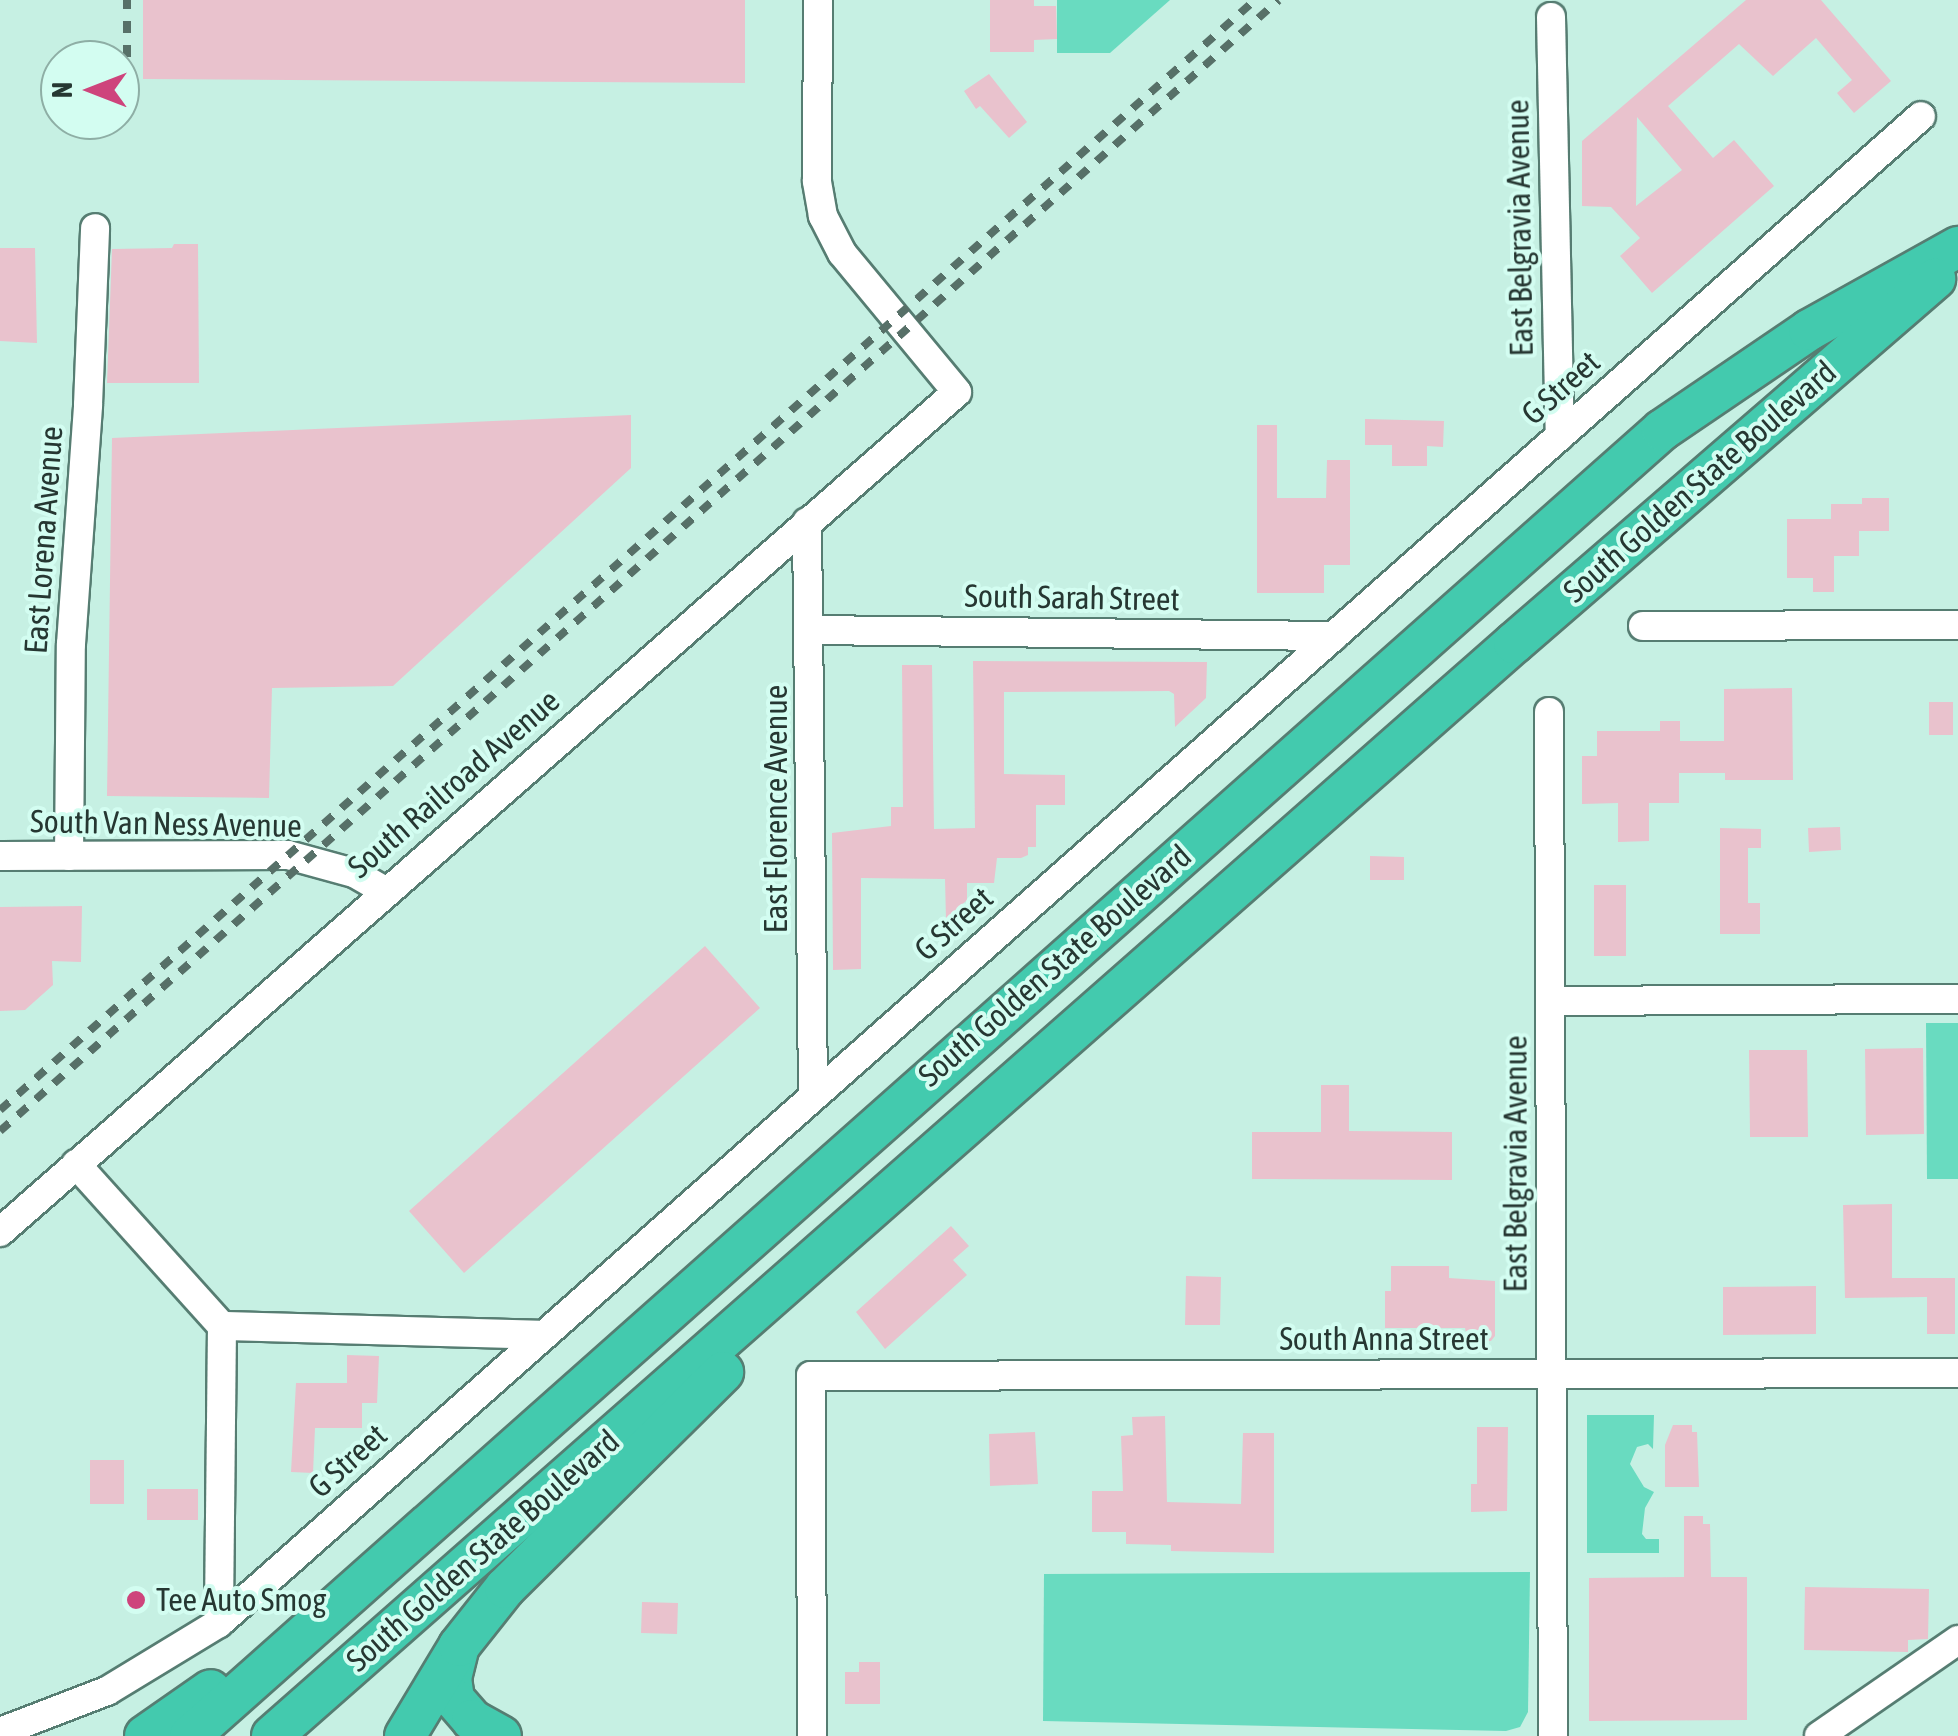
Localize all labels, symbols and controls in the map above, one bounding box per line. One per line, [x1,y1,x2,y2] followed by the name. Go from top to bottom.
[40,40,140,140] north arrow
[46,82,78,98] text: N
[1499,99,1541,357] street label: East Belgravia Avenue
[1514,343,1608,433] street label: G Street
[1556,353,1844,611] street label: South Golden State Boulevard
[17,425,71,655] street label: East Lorena Avenue
[964,577,1180,619] street label: South Sarah Street
[341,682,567,886] street label: South Railroad Avenue
[757,685,795,933] street label: East Florence Avenue
[30,802,302,846] street label: South Van Ness Avenue
[911,837,1199,1095] street label: South Golden State Boulevard
[907,879,1001,969] street label: G Street
[1497,1036,1535,1292] street label: East Belgravia Avenue
[1279,1320,1489,1358] street label: South Anna Street
[301,1416,395,1506] street label: G Street
[339,1422,627,1680] street label: South Golden State Boulevard
[156,1581,326,1619] place label: Tee Auto Smog
[125,1589,147,1611] marker: Tee Auto Smog

